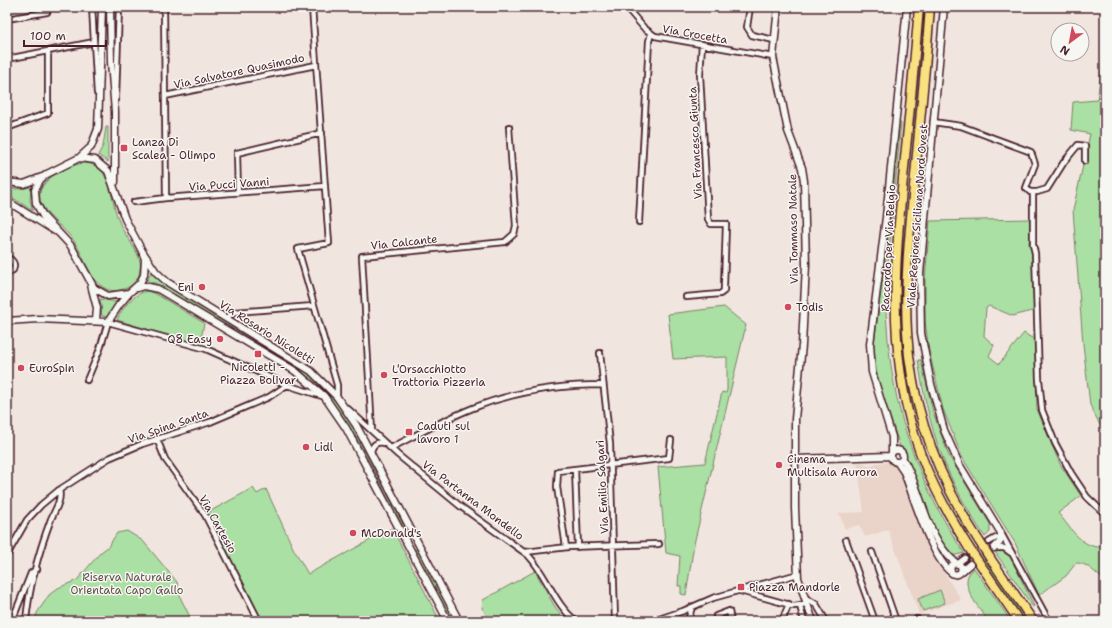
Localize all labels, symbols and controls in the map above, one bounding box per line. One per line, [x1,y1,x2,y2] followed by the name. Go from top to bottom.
[661,21,729,48] street label: Via Crocetta
[24,22,106,48] scale bar
[1050,22,1090,62] north arrow
[30,28,66,44] text: 100 m
[1057,41,1073,59] text: N
[172,50,306,93] street label: Via Salvatore Quasimodo
[685,86,706,200] street label: Via Francesco Giunta
[904,123,931,309] street label: Viale Regione Siciliana Nord Ovest
[132,135,216,163] place label: Lanza Di Scalea - Olimpo
[119,143,129,153] marker: Lanza Di Scalea - Olimpo
[188,174,270,195] street label: Via Pucci Vanni
[785,174,802,284] street label: Via Tommaso Natale
[878,184,899,312] street label: Raccordo per Via Belgio
[370,232,438,253] street label: Via Calcante
[178,280,194,295] place label: Eni
[197,282,207,292] marker: Eni
[216,297,317,368] street label: Via Rosario Nicoletti
[796,300,823,315] place label: Todis
[783,302,793,312] marker: Todis
[168,332,212,347] place label: Q8 Easy
[215,334,225,344] marker: Q8 Easy
[253,349,263,359] marker: Nicoletti - Piazza Bolivar
[220,360,296,388] place label: Nicoletti - Piazza Bolivar
[29,361,75,376] place label: EuroSpin
[392,362,485,390] place label: L'Orsacchiotto Trattoria Pizzeria
[16,363,26,373] marker: EuroSpin
[379,370,389,380] marker: L'Orsacchiotto Trattoria Pizzeria
[126,406,210,447] street label: Via Spina Santa
[417,419,471,447] place label: Caduti sul lavoro 1
[404,427,414,437] marker: Caduti sul lavoro 1
[314,440,334,455] place label: Lidl
[593,440,612,534] street label: Via Emilio Salgari
[301,442,311,452] marker: Lidl
[787,452,877,480] place label: Cinema Multisala Aurora
[419,457,527,544] street label: Via Partanna Mondello
[774,460,784,470] marker: Cinema Multisala Aurora
[195,492,240,556] street label: Via Cartesio
[361,526,421,541] place label: McDonald's
[348,528,358,538] marker: McDonald's
[71,570,184,598] park label: Riserva Naturale Orientata Capo Gallo
[749,580,840,595] place label: Piazza Mandorle
[736,582,746,592] marker: Piazza Mandorle

